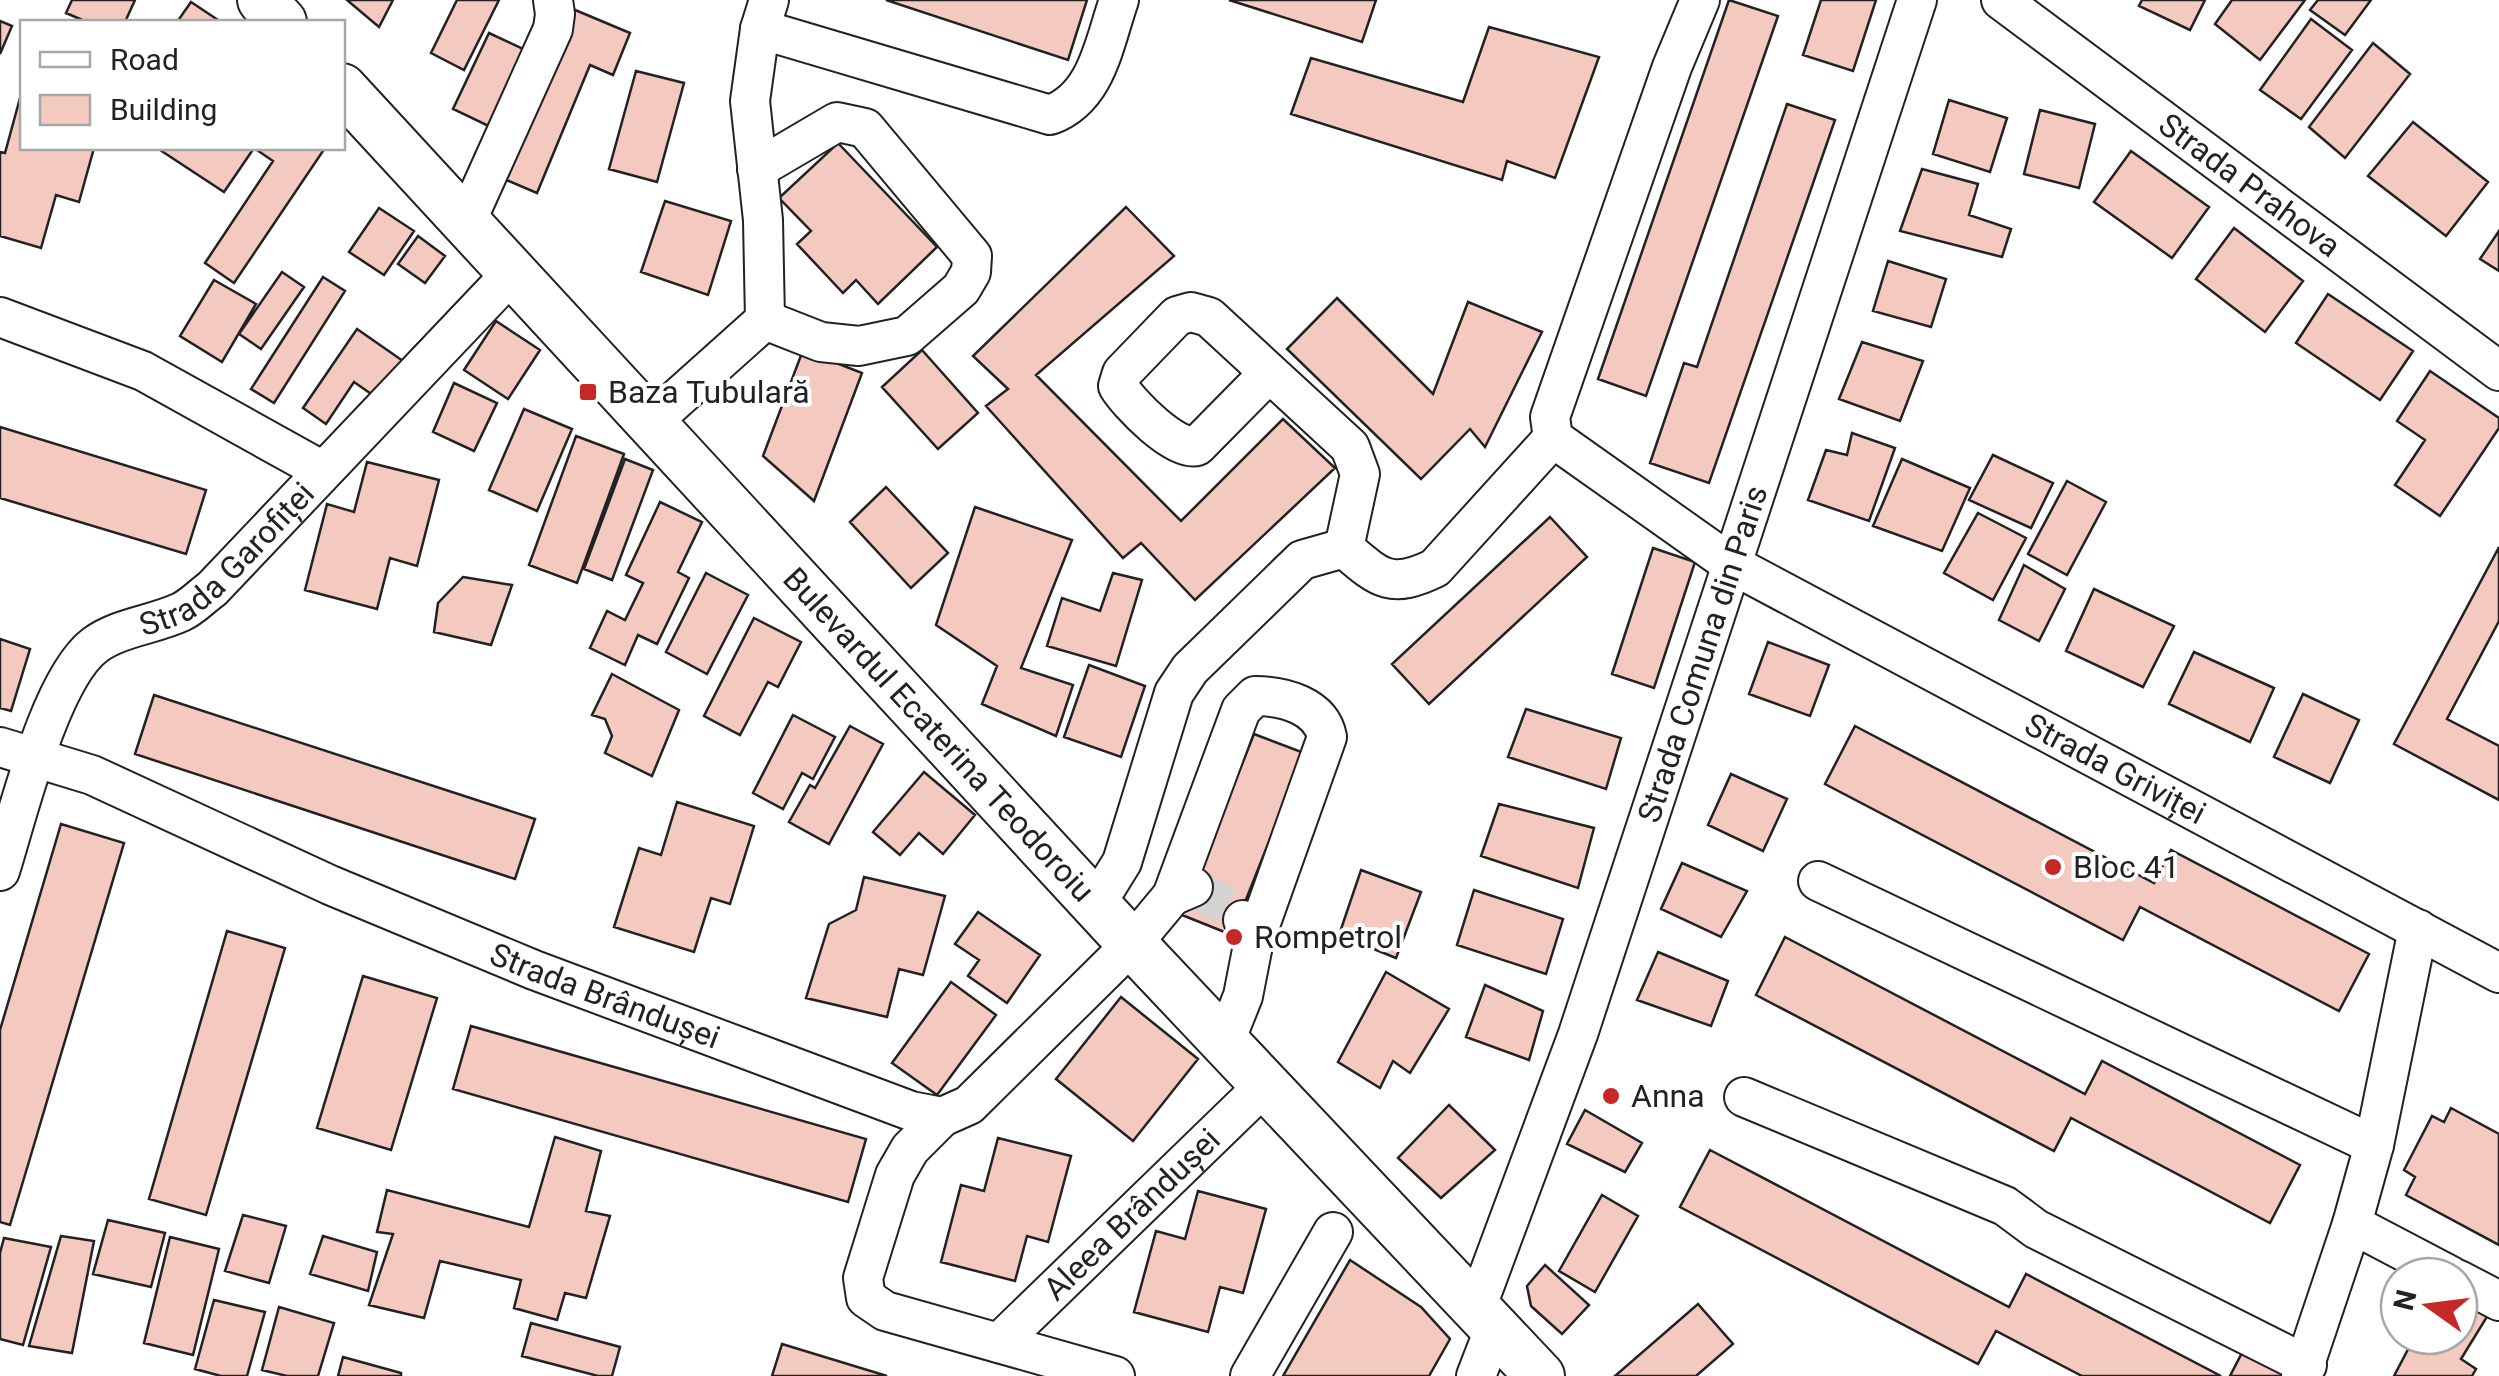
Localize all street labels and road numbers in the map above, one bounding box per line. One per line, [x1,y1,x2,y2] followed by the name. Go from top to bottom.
[2151,105,2348,265] street label: Strada Prahova
[135,475,322,644] street label: Strada Garofiței
[1630,481,1775,827] street label: Strada Comuna din Paris
[775,560,1102,909] street label: Bulevardul Ecaterina Teodoroiu
[2018,705,2212,832] street label: Strada Griviței
[485,935,725,1057] street label: Strada Brândușei
[1036,1120,1228,1308] street label: Aleea Brândușei

